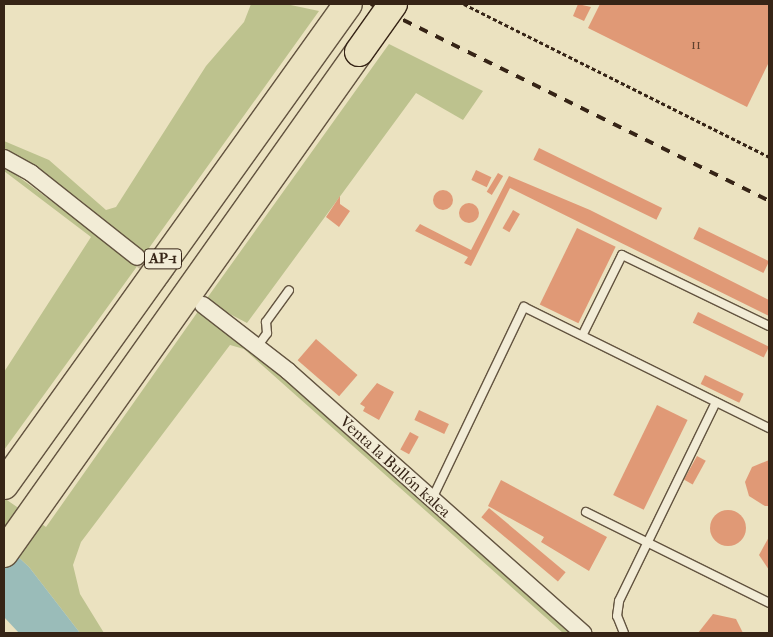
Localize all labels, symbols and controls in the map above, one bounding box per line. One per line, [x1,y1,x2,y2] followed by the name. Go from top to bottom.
[691,37,701,53] house number: 11
[143,246,183,272] road number: AP-1
[336,412,454,522] street label: Venta la Bullón kalea

